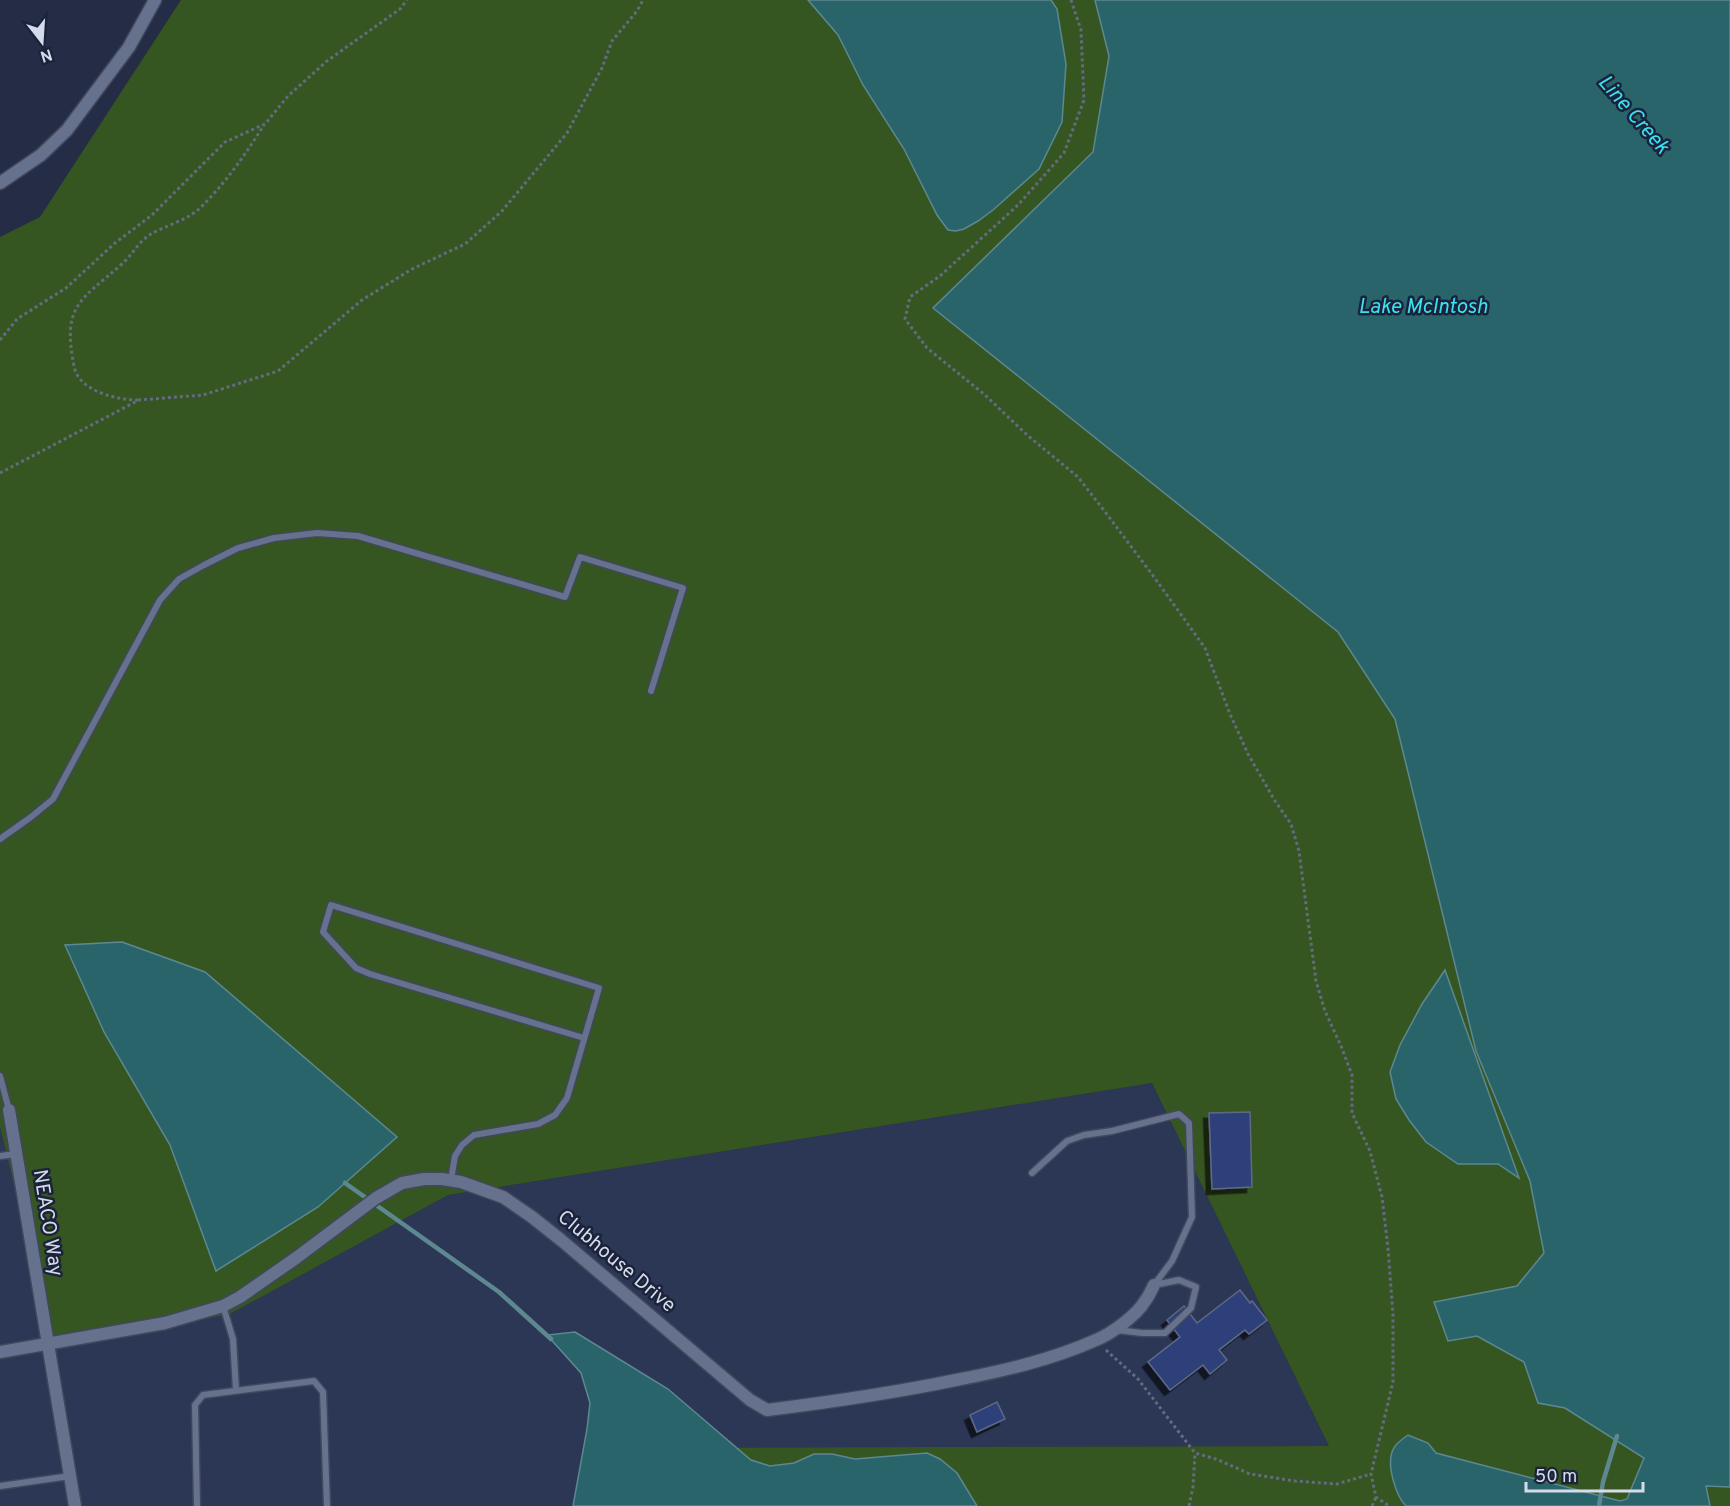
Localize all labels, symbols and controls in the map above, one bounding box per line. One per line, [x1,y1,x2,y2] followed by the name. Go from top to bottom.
[12,12,72,72] north arrow
[37,43,54,66] text: N
[1591,70,1675,161] water label: Line Creek
[1358,294,1488,321] water label: Lake McIntosh
[26,1168,68,1278] street label: NEACO Way
[551,1205,681,1319] street label: Clubhouse Drive
[1526,1455,1643,1493] scale bar
[1535,1466,1577,1489] text: 50 m

